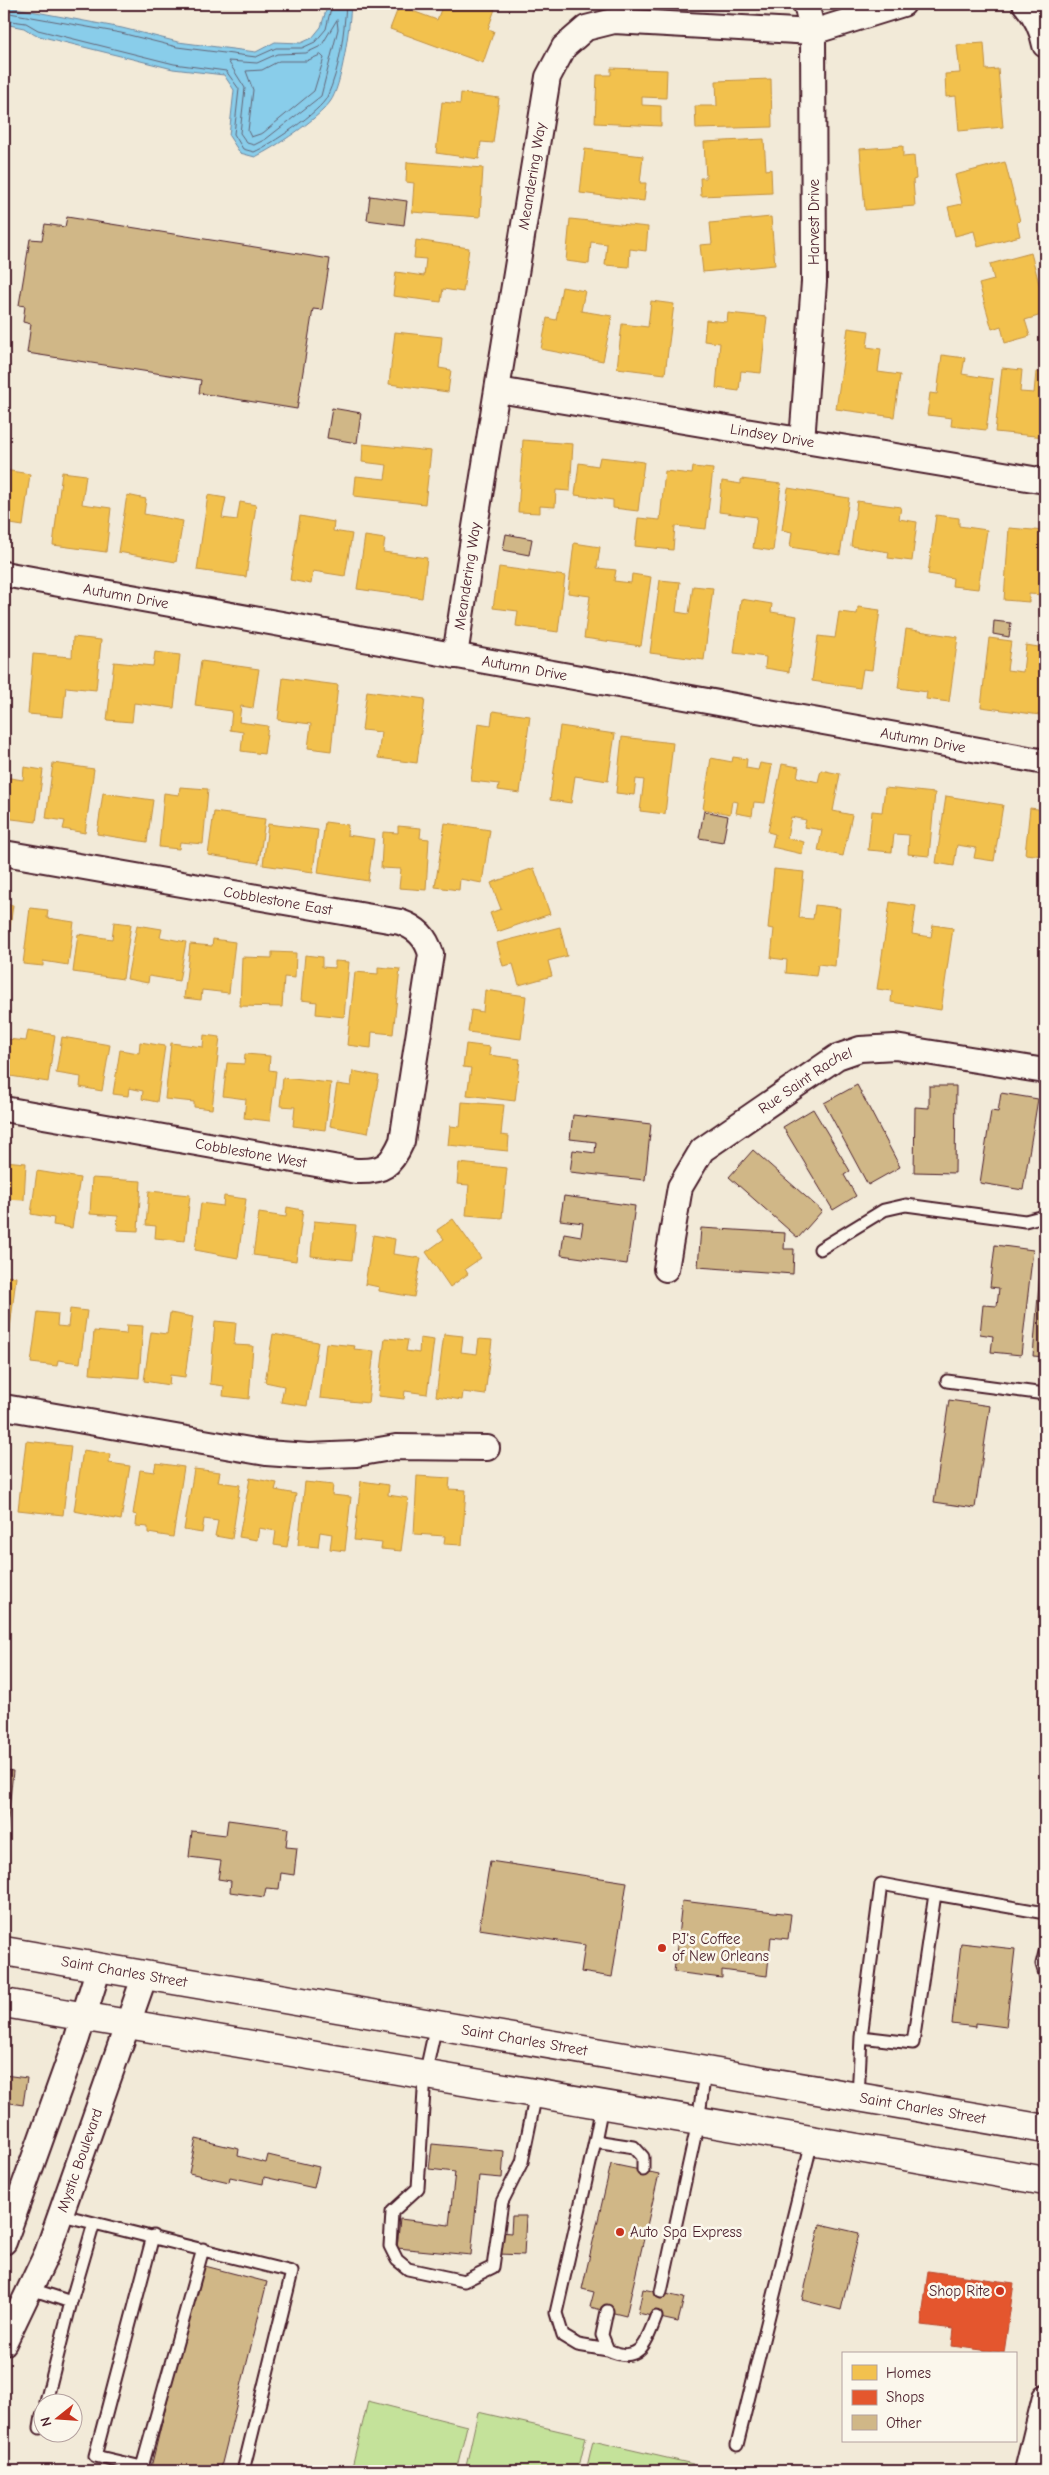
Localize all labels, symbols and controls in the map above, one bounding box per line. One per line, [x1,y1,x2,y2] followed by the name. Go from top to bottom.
[514,121,550,231] street label: Meandering Way
[805,179,823,265] street label: Harvest Drive
[729,420,816,452] street label: Lindsey Drive
[450,521,485,631] street label: Meandering Way
[82,580,171,613] street label: Autumn Drive
[480,651,569,685] street label: Autumn Drive
[879,723,968,757] street label: Autumn Drive
[222,882,334,919] street label: Cobblestone East
[755,1043,854,1117] street label: Rue Saint Rachel
[194,1134,309,1172] street label: Cobblestone West
[672,1930,769,1965] place label: PJ's Coffee of New Orleans
[656,1942,668,1954] marker: PJ's Coffee of New Orleans
[60,1952,189,1991] street label: Saint Charles Street
[460,2020,590,2060] street label: Saint Charles Street
[858,2088,988,2128] street label: Saint Charles Street
[53,2106,106,2214] street label: Mystic Boulevard
[630,2223,742,2241] place label: Auto Spa Express
[614,2226,626,2238] marker: Auto Spa Express
[929,2282,990,2300] place label: Shop Rite
[994,2285,1006,2297] marker: Shop Rite
[842,2352,1016,2442] legend
[886,2364,931,2382] text: Homes
[886,2388,924,2406] text: Shops
[32,2392,82,2442] north arrow
[886,2414,921,2432] text: Other
[37,2415,56,2429] text: N

